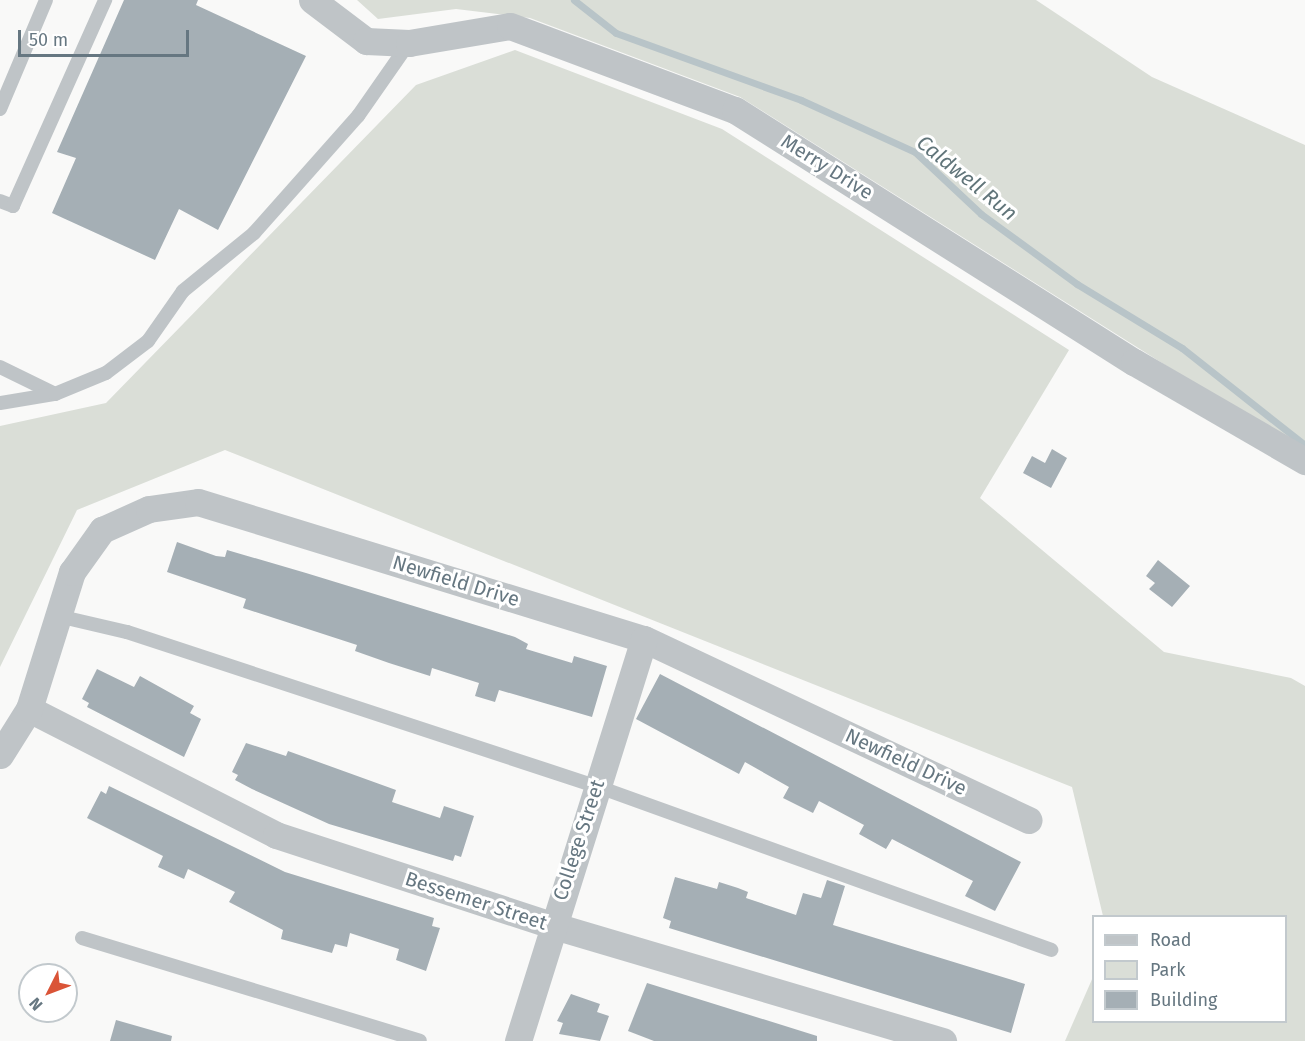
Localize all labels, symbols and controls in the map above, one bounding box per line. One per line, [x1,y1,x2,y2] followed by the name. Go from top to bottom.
[21,18,192,56] scale bar
[29,29,68,51] text: 50 m
[777,129,877,205] street label: Merry Drive
[912,130,1022,226] water label: Caldwell Run
[390,550,522,612] street label: Newfield Drive
[841,723,971,801] street label: Newfield Drive
[548,777,610,903] street label: College Street
[402,867,550,935] street label: Bessemer Street
[1092,915,1287,1023] legend
[1150,929,1192,951] text: Road
[1150,959,1185,981] text: Park
[18,963,78,1023] north arrow
[1150,989,1217,1011] text: Building
[25,994,46,1014] text: N

